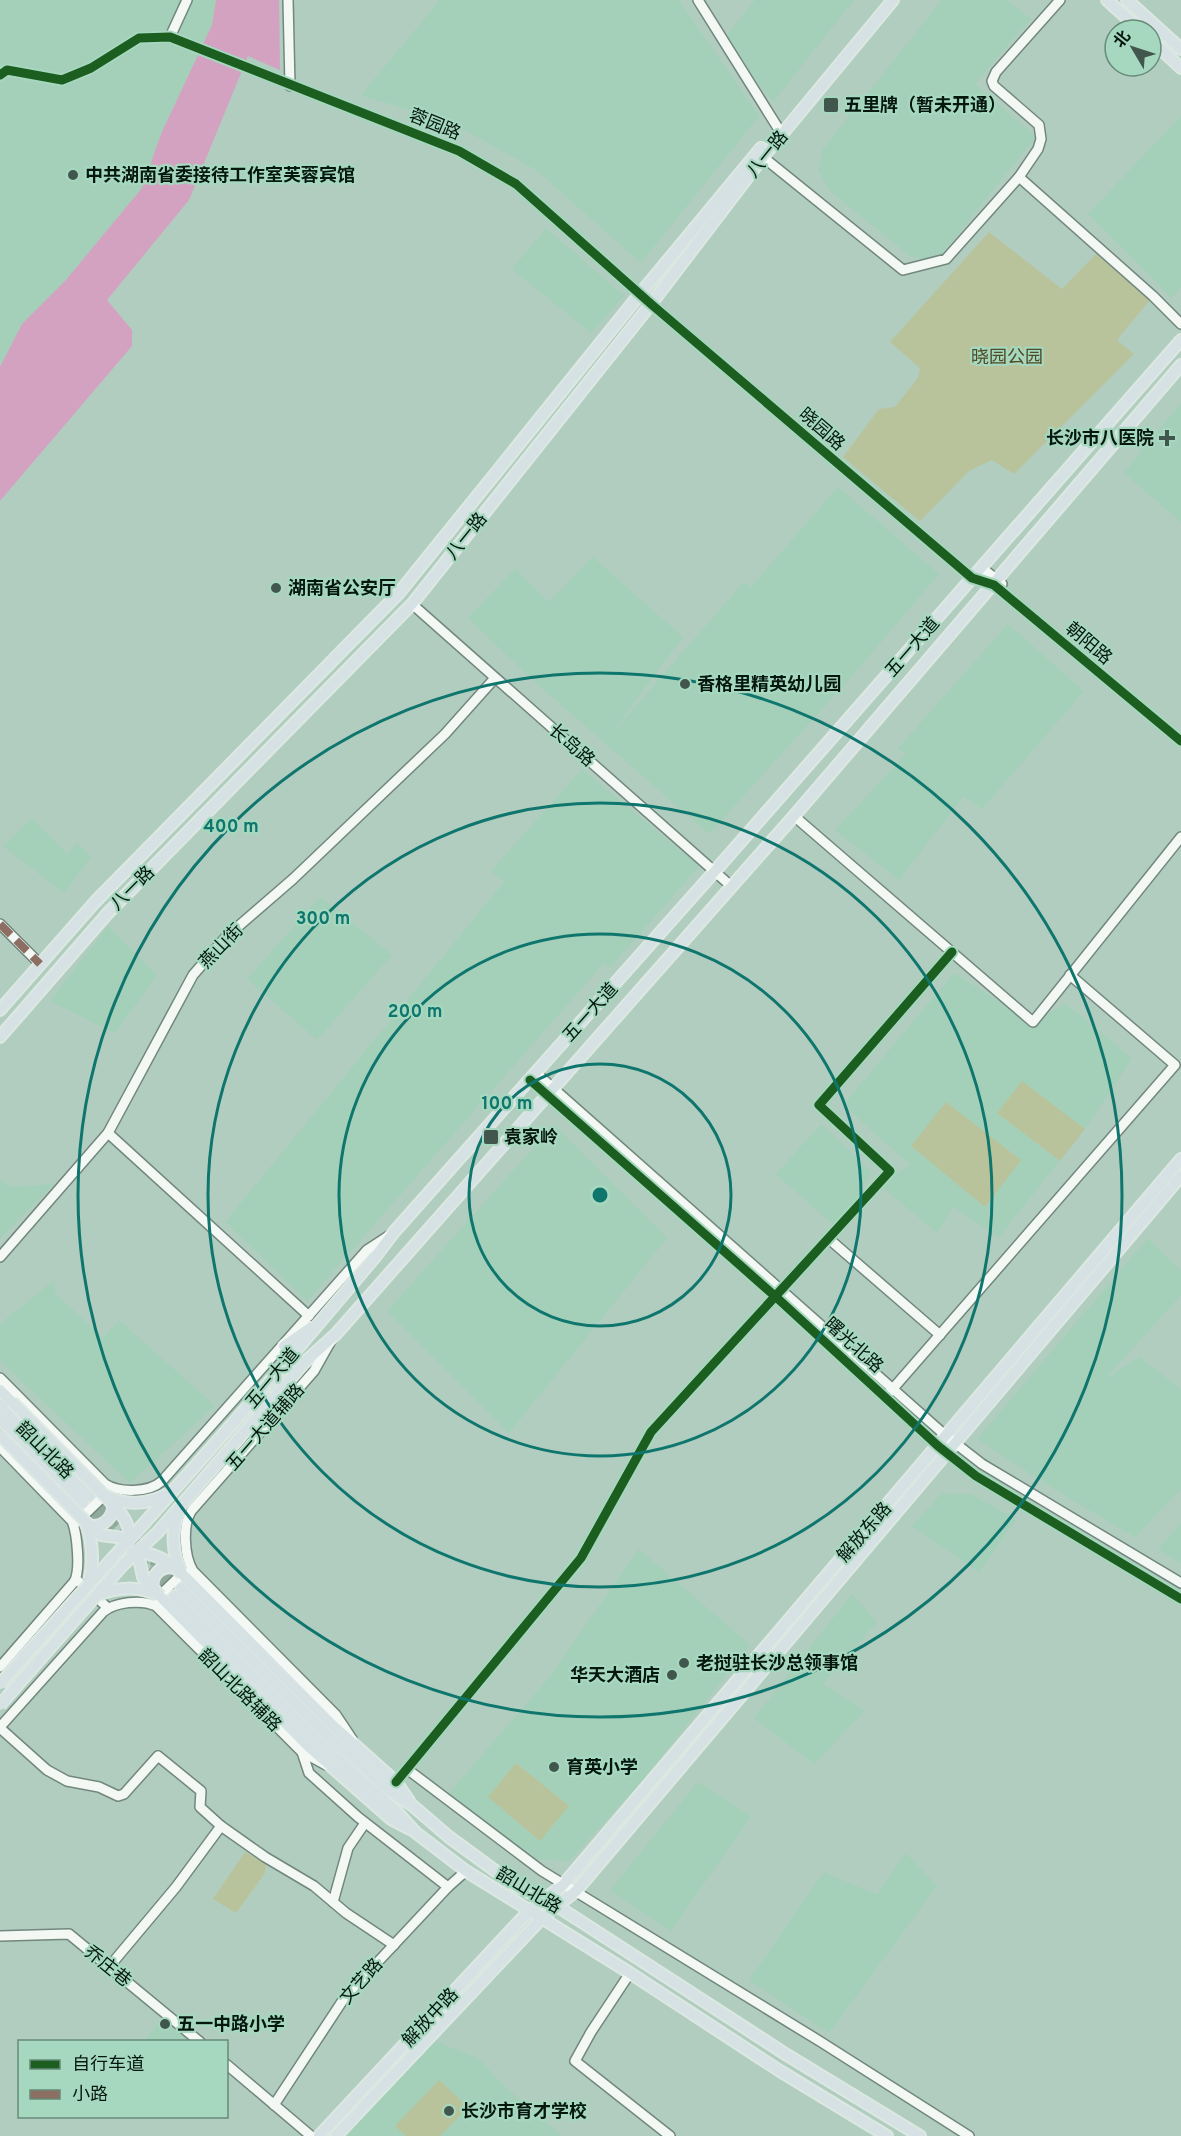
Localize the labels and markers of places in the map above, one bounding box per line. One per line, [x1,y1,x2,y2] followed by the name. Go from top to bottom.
[844,95,1006,118] place label: 五里牌（暂未开通）
[822,96,840,114] marker: 五里牌（暂未开通）
[85,165,355,188] place label: 中共湖南省委接待工作室芙蓉宾馆
[66,168,80,182] marker: 中共湖南省委接待工作室芙蓉宾馆
[1046,428,1154,451] place label: 长沙市八医院
[1158,429,1176,447] marker: 长沙市八医院
[288,578,396,601] place label: 湖南省公安厅
[269,581,283,595] marker: 湖南省公安厅
[697,674,841,697] place label: 香格里精英幼儿园
[678,677,692,691] marker: 香格里精英幼儿园
[504,1127,558,1150] place label: 袁家岭
[482,1128,500,1146] marker: 袁家岭
[590,1185,610,1205] centre of rings
[696,1653,858,1676] place label: 老挝驻长沙总领事馆
[677,1656,691,1670] marker: 老挝驻长沙总领事馆
[570,1665,660,1688] place label: 华天大酒店
[665,1668,679,1682] marker: 华天大酒店
[566,1757,638,1780] place label: 育英小学
[547,1760,561,1774] marker: 育英小学
[177,2014,285,2037] place label: 五一中路小学
[158,2017,172,2031] marker: 五一中路小学
[461,2101,587,2124] place label: 长沙市育才学校
[442,2104,456,2118] marker: 长沙市育才学校

